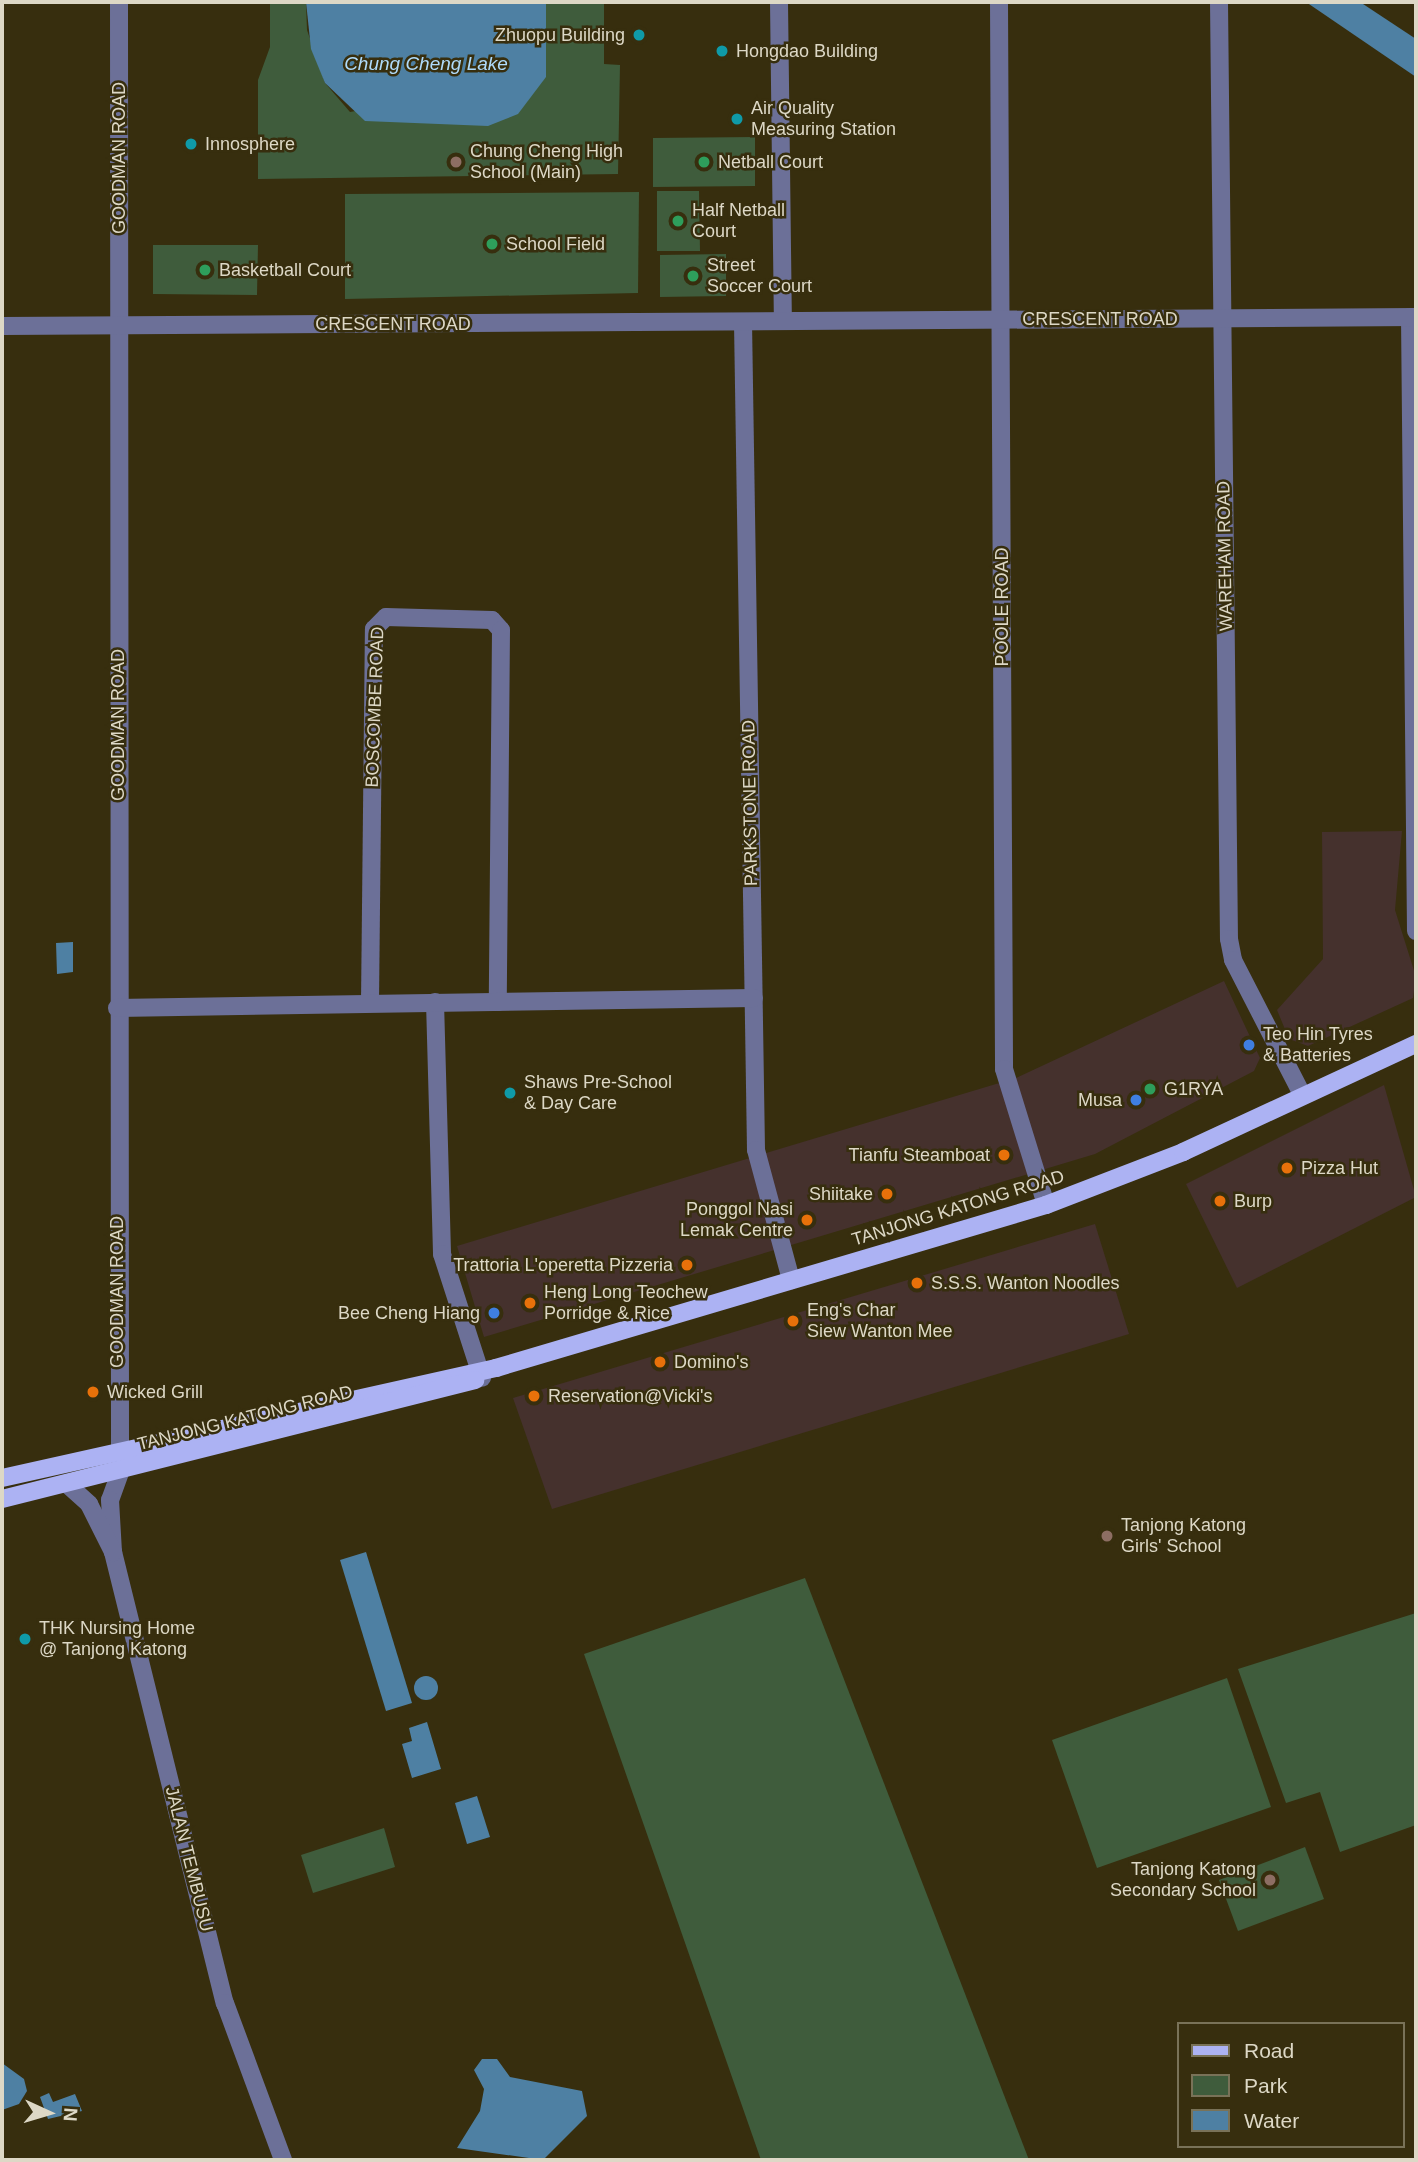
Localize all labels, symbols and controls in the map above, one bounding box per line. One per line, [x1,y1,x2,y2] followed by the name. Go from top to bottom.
[495,24,625,46] place label: Zhuopu Building
[631,27,647,43] marker: Zhuopu Building
[736,40,878,62] place label: Hongdao Building
[714,43,730,59] marker: Hongdao Building
[344,53,508,75] water label: Chung Cheng Lake
[108,82,130,234] street label: GOODMAN ROAD
[751,98,896,140] place label: Air Quality Measuring Station
[729,111,745,127] marker: Air Quality Measuring Station
[205,133,295,155] place label: Innosphere
[183,136,199,152] marker: Innosphere
[470,141,623,184] place label: Chung Cheng High School (Main)
[718,151,823,173] place label: Netball Court
[448,154,464,170] marker: Chung Cheng High School (Main)
[696,154,712,170] marker: Netball Court
[692,200,785,242] place label: Half Netball Court
[670,213,686,229] marker: Half Netball Court
[506,233,605,255] place label: School Field
[484,236,500,252] marker: School Field
[707,255,812,298] place label: Street Soccer Court
[219,259,351,281] place label: Basketball Court
[197,262,213,278] marker: Basketball Court
[685,268,701,284] marker: Street Soccer Court
[1022,308,1178,330] street label: CRESCENT ROAD
[315,313,471,335] street label: CRESCENT ROAD
[1213,481,1237,631] street label: WAREHAM ROAD
[991,547,1013,667] street label: POOLE ROAD
[361,626,389,788] street label: BOSCOMBE ROAD
[107,649,129,801] street label: GOODMAN ROAD
[738,720,762,886] street label: PARKSTONE ROAD
[1263,1024,1373,1066] place label: Teo Hin Tyres & Batteries
[1241,1037,1257,1053] marker: Teo Hin Tyres & Batteries
[524,1072,672,1114] place label: Shaws Pre-School & Day Care
[1164,1078,1223,1100] place label: G1RYA
[1142,1081,1158,1097] marker: G1RYA
[502,1085,518,1101] marker: Shaws Pre-School & Day Care
[1078,1089,1122,1111] place label: Musa
[1128,1092,1144,1108] marker: Musa
[849,1144,990,1166] place label: Tianfu Steamboat
[996,1147,1012,1163] marker: Tianfu Steamboat
[1301,1157,1378,1179] place label: Pizza Hut
[1279,1160,1295,1176] marker: Pizza Hut
[849,1165,1067,1251] street label: TANJONG KATONG ROAD
[809,1183,873,1205] place label: Shiitake
[879,1186,895,1202] marker: Shiitake
[1234,1190,1272,1212] place label: Burp
[1212,1193,1228,1209] marker: Burp
[680,1199,793,1242] place label: Ponggol Nasi Lemak Centre
[799,1212,815,1228] marker: Ponggol Nasi Lemak Centre
[106,1216,128,1368] street label: GOODMAN ROAD
[453,1254,673,1276] place label: Trattoria L'operetta Pizzeria
[679,1257,695,1273] marker: Trattoria L'operetta Pizzeria
[931,1272,1119,1294] place label: S.S.S. Wanton Noodles
[909,1275,925,1291] marker: S.S.S. Wanton Noodles
[544,1282,708,1324] place label: Heng Long Teochew Porridge & Rice
[522,1295,538,1311] marker: Heng Long Teochew Porridge & Rice
[807,1300,952,1342] place label: Eng's Char Siew Wanton Mee
[338,1302,480,1324] place label: Bee Cheng Hiang
[486,1305,502,1321] marker: Bee Cheng Hiang
[785,1313,801,1329] marker: Eng's Char Siew Wanton Mee
[674,1351,748,1373] place label: Domino's
[652,1354,668,1370] marker: Domino's
[107,1381,203,1403] place label: Wicked Grill
[135,1381,355,1455] street label: TANJONG KATONG ROAD
[85,1384,101,1400] marker: Wicked Grill
[548,1385,712,1407] place label: Reservation@Vicki's
[526,1388,542,1404] marker: Reservation@Vicki's
[1121,1515,1246,1558] place label: Tanjong Katong Girls' School
[1099,1528,1115,1544] marker: Tanjong Katong Girls' School
[39,1618,195,1660] place label: THK Nursing Home @ Tanjong Katong
[17,1631,33,1647] marker: THK Nursing Home @ Tanjong Katong
[160,1784,218,1934] street label: JALAN TEMBUSU
[1110,1859,1256,1902] place label: Tanjong Katong Secondary School
[1262,1872,1278,1888] marker: Tanjong Katong Secondary School
[1176,2022,1404,2148] legend
[1244,2039,1294,2062] text: Road
[1244,2074,1287,2097] text: Park
[14,2078,84,2148] north arrow
[59,2107,81,2122] text: N
[1244,2109,1299,2132] text: Water

